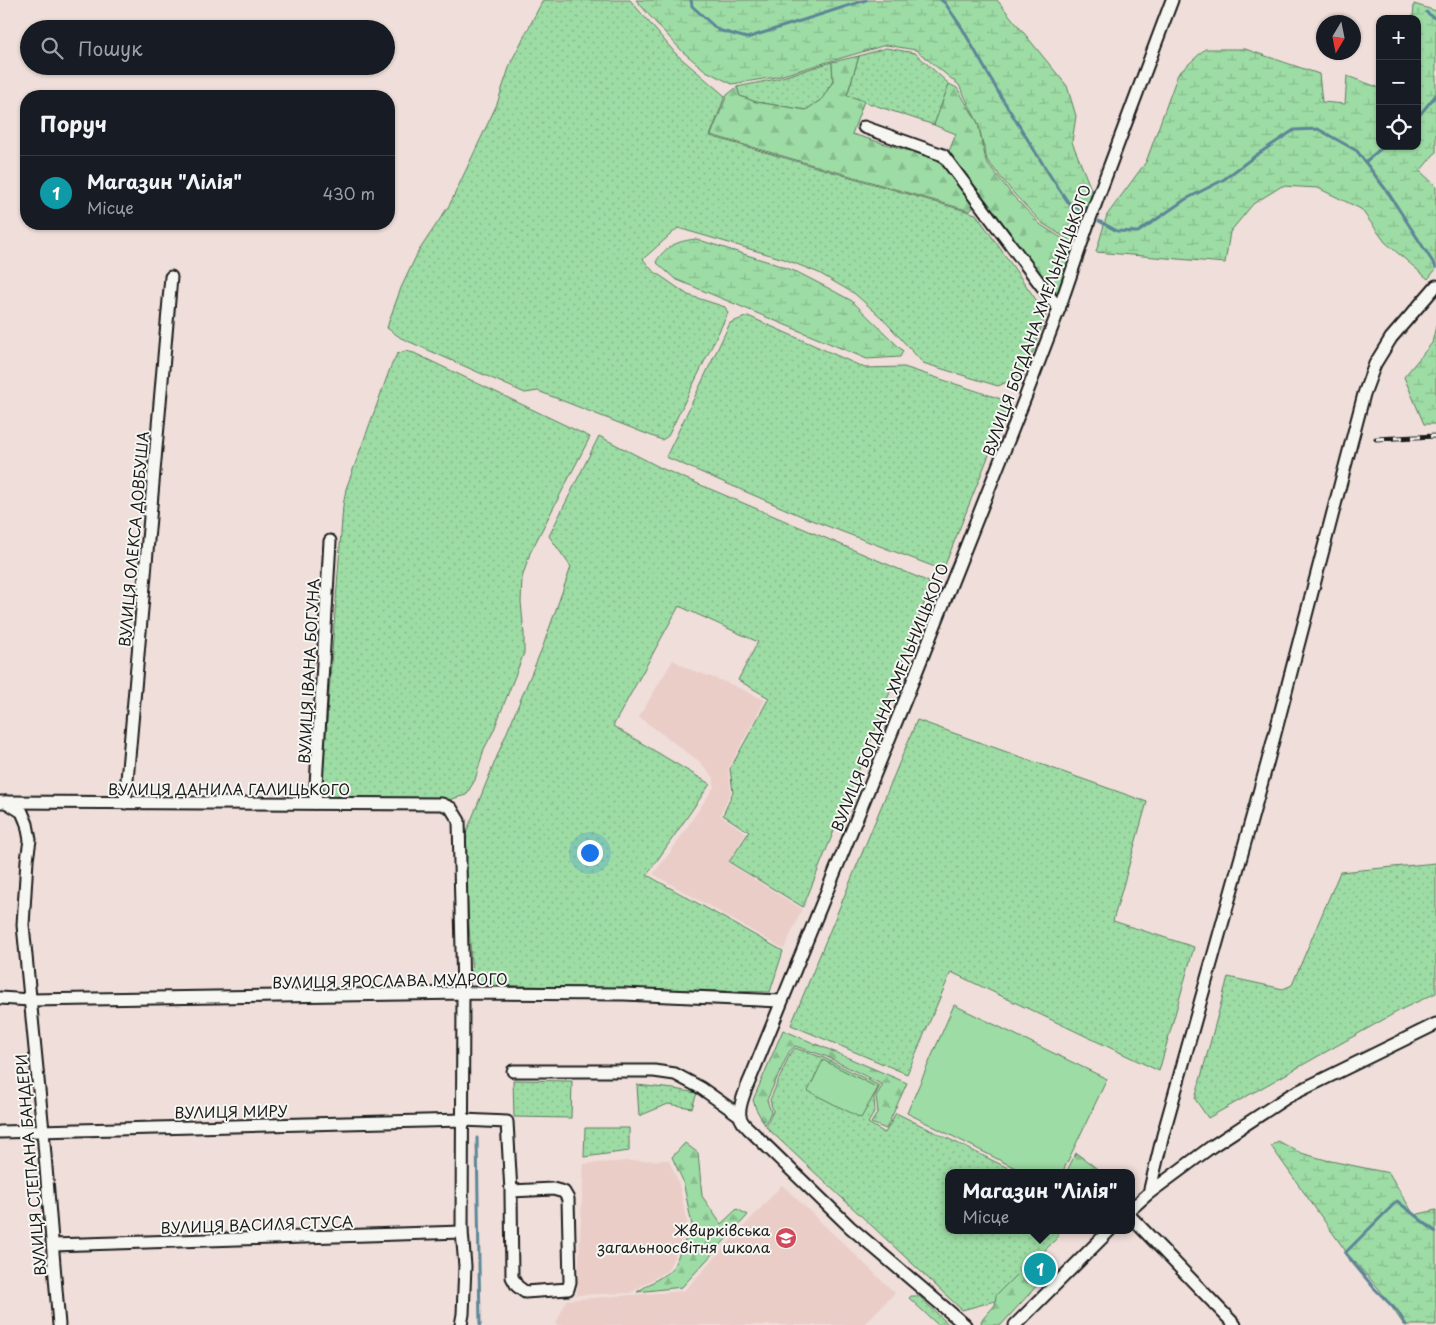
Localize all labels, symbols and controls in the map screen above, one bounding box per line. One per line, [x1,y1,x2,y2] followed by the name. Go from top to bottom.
[1316,15,1361,60] north arrow
[1376,15,1421,150] map controls
[1376,15,1421,60] button: +
[20,20,395,75] search box
[38,34,66,62] icon: search
[78,34,143,62] text: Пошук
[1376,60,1421,105] button: −
[1376,105,1421,150] button: locate
[40,107,107,139] text: Поруч
[87,167,242,195] text: Магазин "Лілія"
[52,181,60,205] text: 1
[323,181,375,205] text: 430 m
[976,181,1096,459] street label: ВУЛИЦЯ БОГДАНА ХМЕЛЬНИЦЬКОГО
[87,195,134,219] text: Місце
[112,430,154,648] street label: ВУЛИЦЯ ОЛЕКСА ДОВБУША
[824,559,954,835] street label: ВУЛИЦЯ БОГДАНА ХМЕЛЬНИЦЬКОГО
[292,577,324,764] street label: ВУЛИЦЯ ІВАНА БОГУНА
[108,777,350,800] street label: ВУЛИЦЯ ДАНИЛА ГАЛИЦЬКОГО
[577,840,603,866] your location
[272,966,508,994] street label: ВУЛИЦЯ ЯРОСЛАВА МУДРОГО
[9,1053,51,1277] street label: ВУЛИЦЯ СТЕПАНА БАНДЕРИ
[174,1099,288,1123] street label: ВУЛИЦЯ МИРУ
[945,1169,1135,1234] popup
[963,1176,1117,1204] text: Магазин "Лілія"
[963,1204,1009,1228] text: Місце
[160,1209,354,1239] street label: ВУЛИЦЯ ВАСИЛЯ СТУСА
[597,1218,771,1258] place label: Жвирківська загальноосвітня школа
[774,1226,798,1250] school or university icon: Жвирківська загальноосвітня школа
[1024,1250,1056,1288] pin: 1

